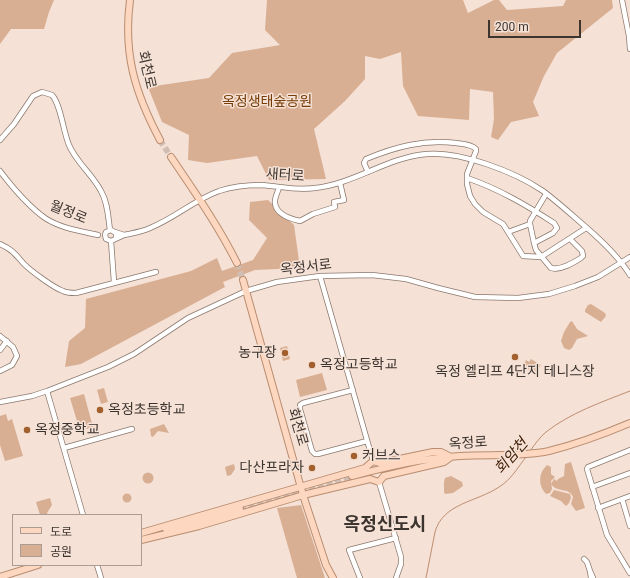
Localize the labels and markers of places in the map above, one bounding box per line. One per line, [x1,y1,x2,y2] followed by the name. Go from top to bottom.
[238,345,277,361] place label: 농구장
[280,348,290,358] marker: 농구장
[510,352,520,362] marker: 옥정 엘리프 4단지 테니스장
[320,357,397,373] place label: 옥정고등학교
[307,360,317,370] marker: 옥정고등학교
[435,364,595,380] place label: 옥정 엘리프 4단지 테니스장
[108,402,185,418] place label: 옥정초등학교
[95,405,105,415] marker: 옥정초등학교
[35,422,99,438] place label: 옥정중학교
[22,425,32,435] marker: 옥정중학교
[362,448,401,464] place label: 커브스
[349,451,359,461] marker: 커브스
[240,460,304,476] place label: 다산프라자
[307,463,317,473] marker: 다산프라자

